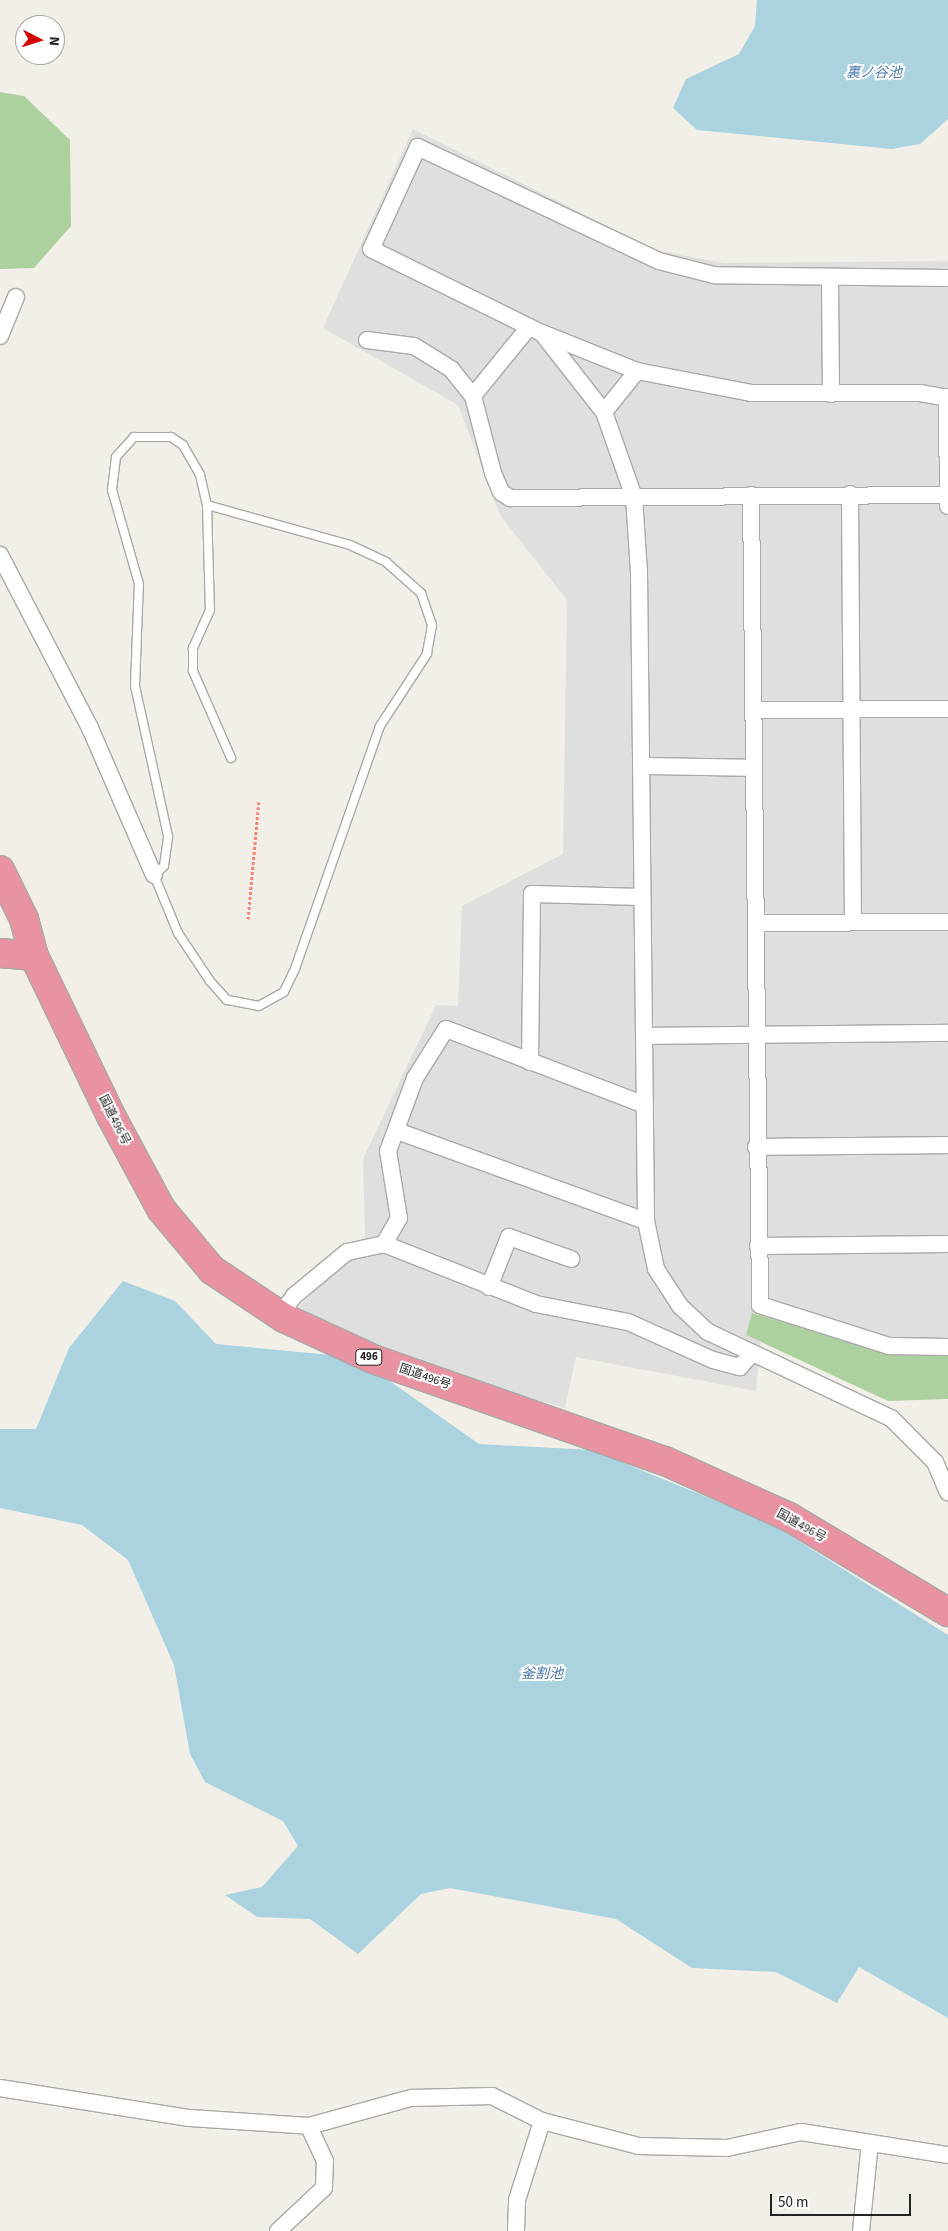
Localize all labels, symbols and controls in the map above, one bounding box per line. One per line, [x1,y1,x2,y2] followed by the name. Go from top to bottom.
[15,15,65,65] north arrow
[44,36,64,47] text: N
[846,65,902,81] water label: 裏ノ谷池
[95,1093,133,1147] street label: 国道496号
[355,1348,383,1365] road number: 496
[397,1361,453,1393] street label: 国道496号
[774,1507,828,1545] street label: 国道496号
[521,1666,563,1682] water label: 釜割池
[773,2184,914,2216] scale bar
[778,2192,808,2213] text: 50 m

